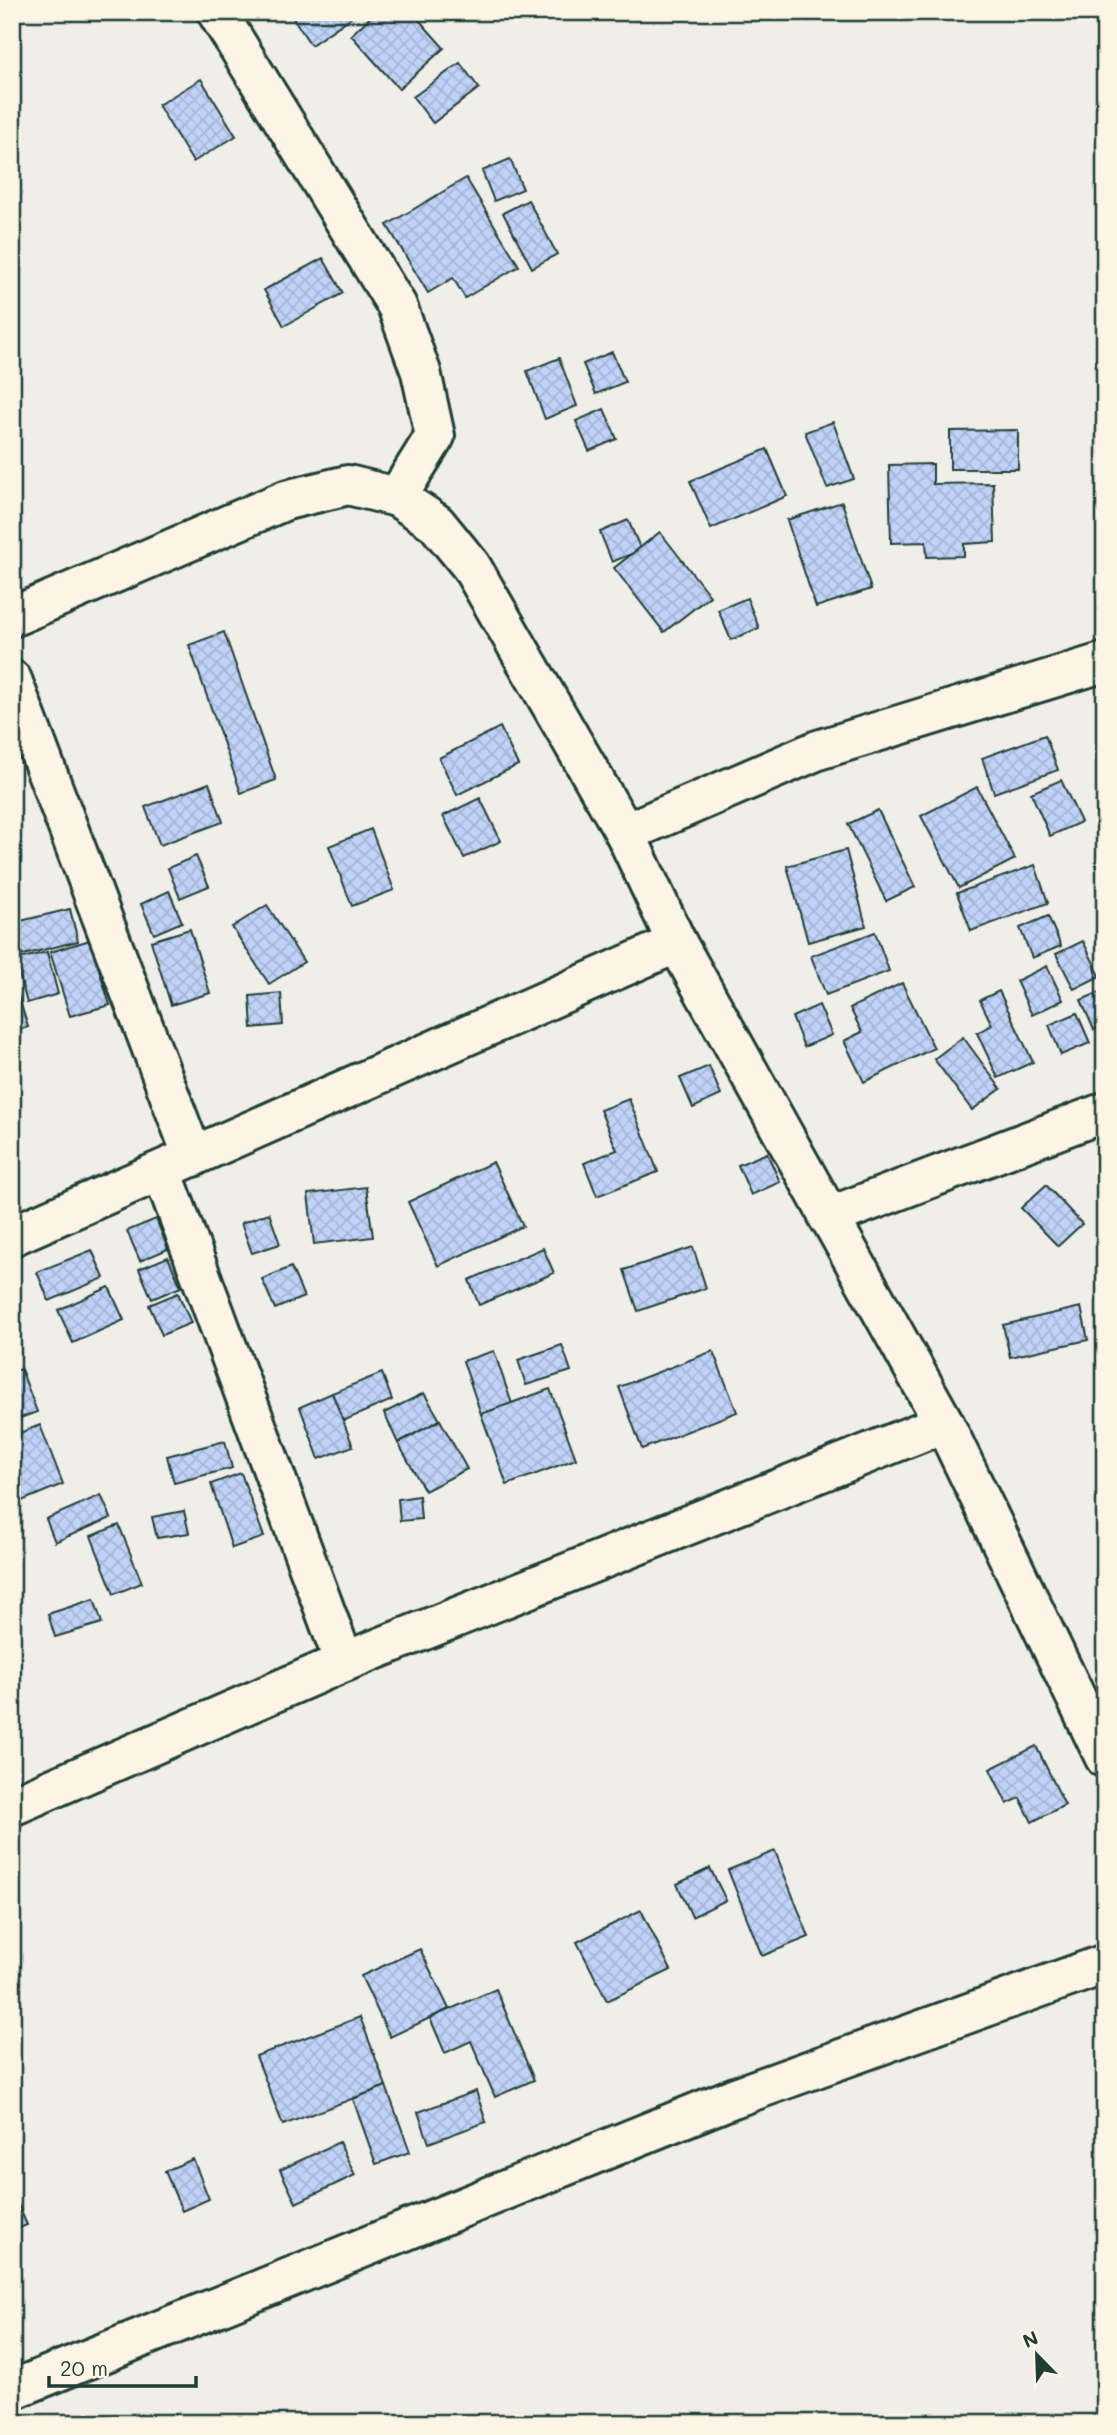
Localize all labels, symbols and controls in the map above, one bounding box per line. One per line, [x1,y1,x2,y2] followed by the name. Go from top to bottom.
[1002,2320,1072,2390] north arrow
[1019,2325,1042,2353] text: N
[49,2344,196,2388] scale bar
[60,2354,108,2381] text: 20 m

